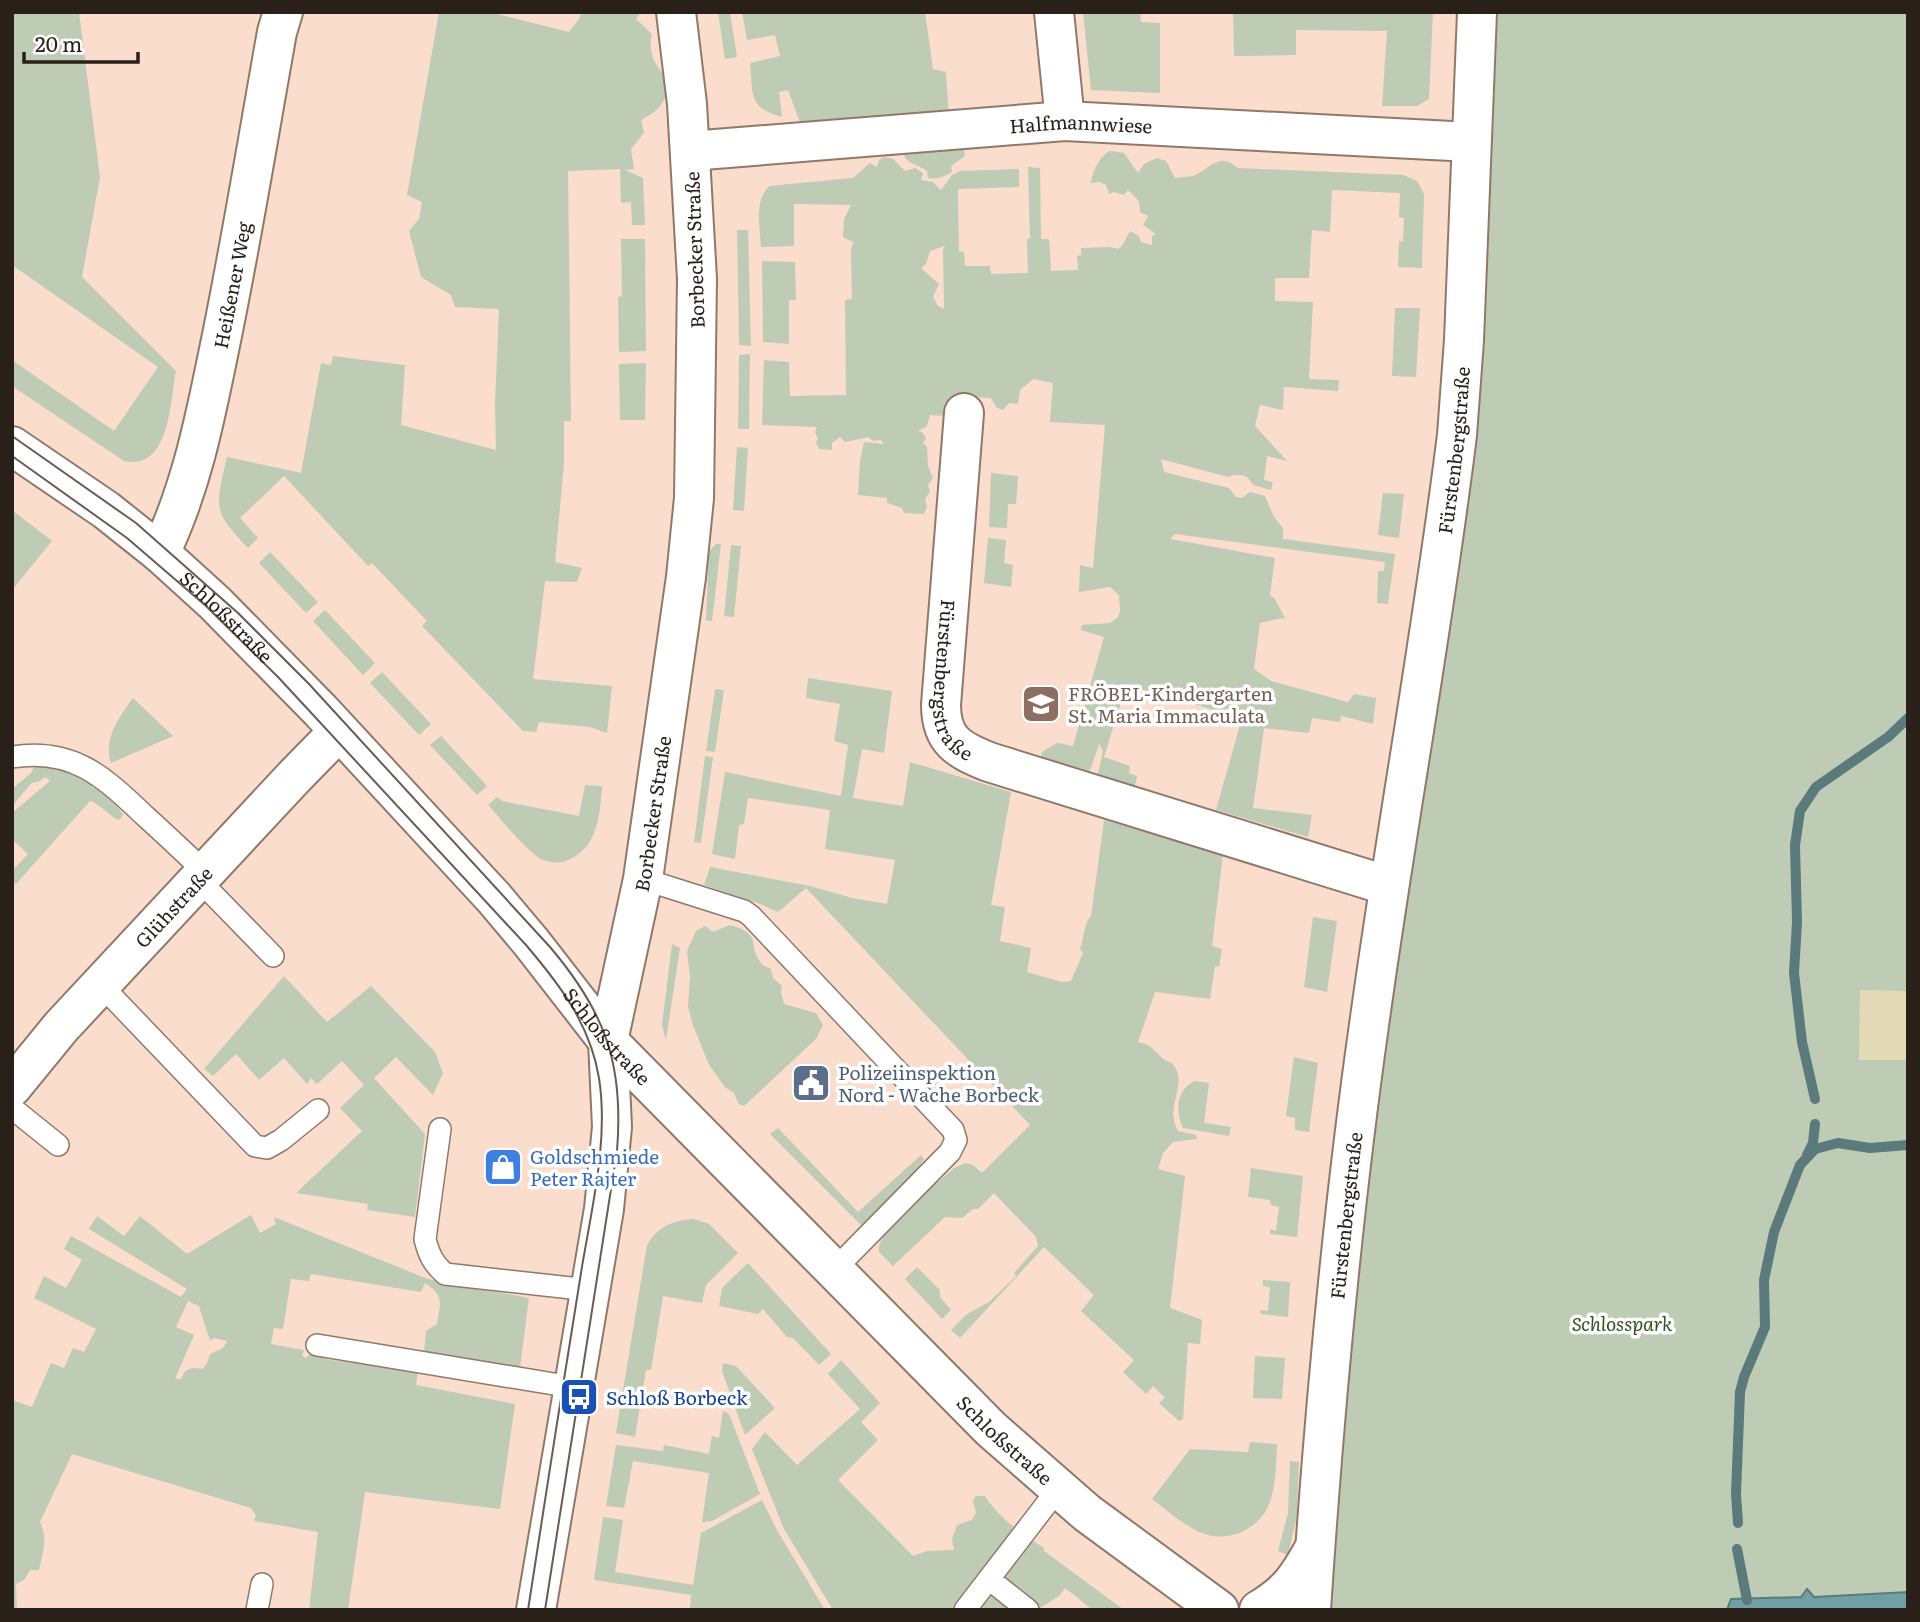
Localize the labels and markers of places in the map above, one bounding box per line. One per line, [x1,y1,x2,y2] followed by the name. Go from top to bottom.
[1068,679,1273,729] place label: FRÖBEL-Kindergarten St. Maria Immaculata
[1020,683,1062,725] school or university icon: FRÖBEL-Kindergarten St. Maria Immaculata
[838,1058,1040,1108] place label: Polizeiinspektion Nord - Wache Borbeck
[790,1062,832,1104] public building icon: Polizeiinspektion Nord - Wache Borbeck
[530,1142,659,1192] place label: Goldschmiede Peter Rajter
[482,1146,524,1188] shop icon: Goldschmiede Peter Rajter
[558,1376,600,1418] bus stop icon: Schloß Borbeck
[606,1383,748,1411] place label: Schloß Borbeck

